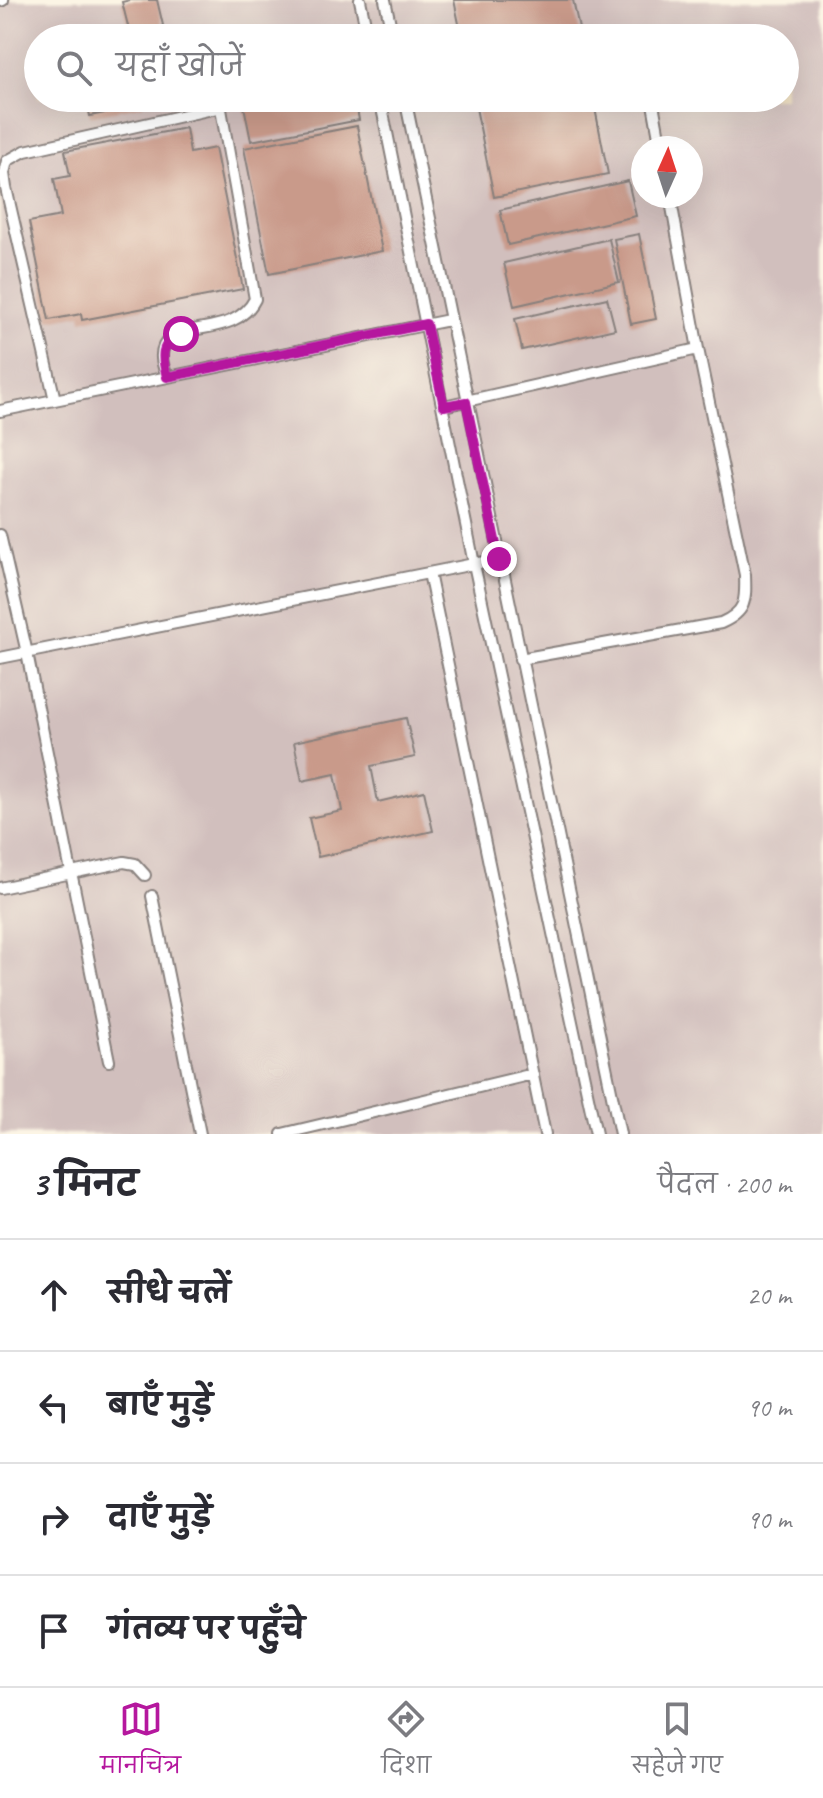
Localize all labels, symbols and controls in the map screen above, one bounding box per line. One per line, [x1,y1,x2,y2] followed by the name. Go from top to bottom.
[24,24,799,112] search box
[52,46,96,90] icon: search
[116,47,245,85] text: यहाँ खोजें
[631,136,703,208] north arrow
[163,316,199,352] route start
[481,541,517,577] route end
[32,1162,138,1205] text: 3 मिनट
[657,1168,791,1201] text: पैदल · 200 m
[32,1273,76,1317] icon: ahead
[108,1274,230,1312] text: सीधे चलें
[747,1279,791,1312] text: 20 m
[32,1385,76,1429] icon: left
[108,1386,213,1424] text: बाएँ मुड़ें
[747,1391,791,1424] text: 90 m
[32,1497,76,1541] icon: right
[108,1498,212,1536] text: दाएँ मुड़ें
[747,1503,791,1536] text: 90 m
[32,1609,76,1653] icon: arrive
[108,1610,305,1648] text: गंतव्य पर पहुँचे
[100,1697,181,1790] tab: मानचित्र
[381,1697,431,1790] tab: दिशा
[632,1697,723,1790] tab: सहेजे गए

